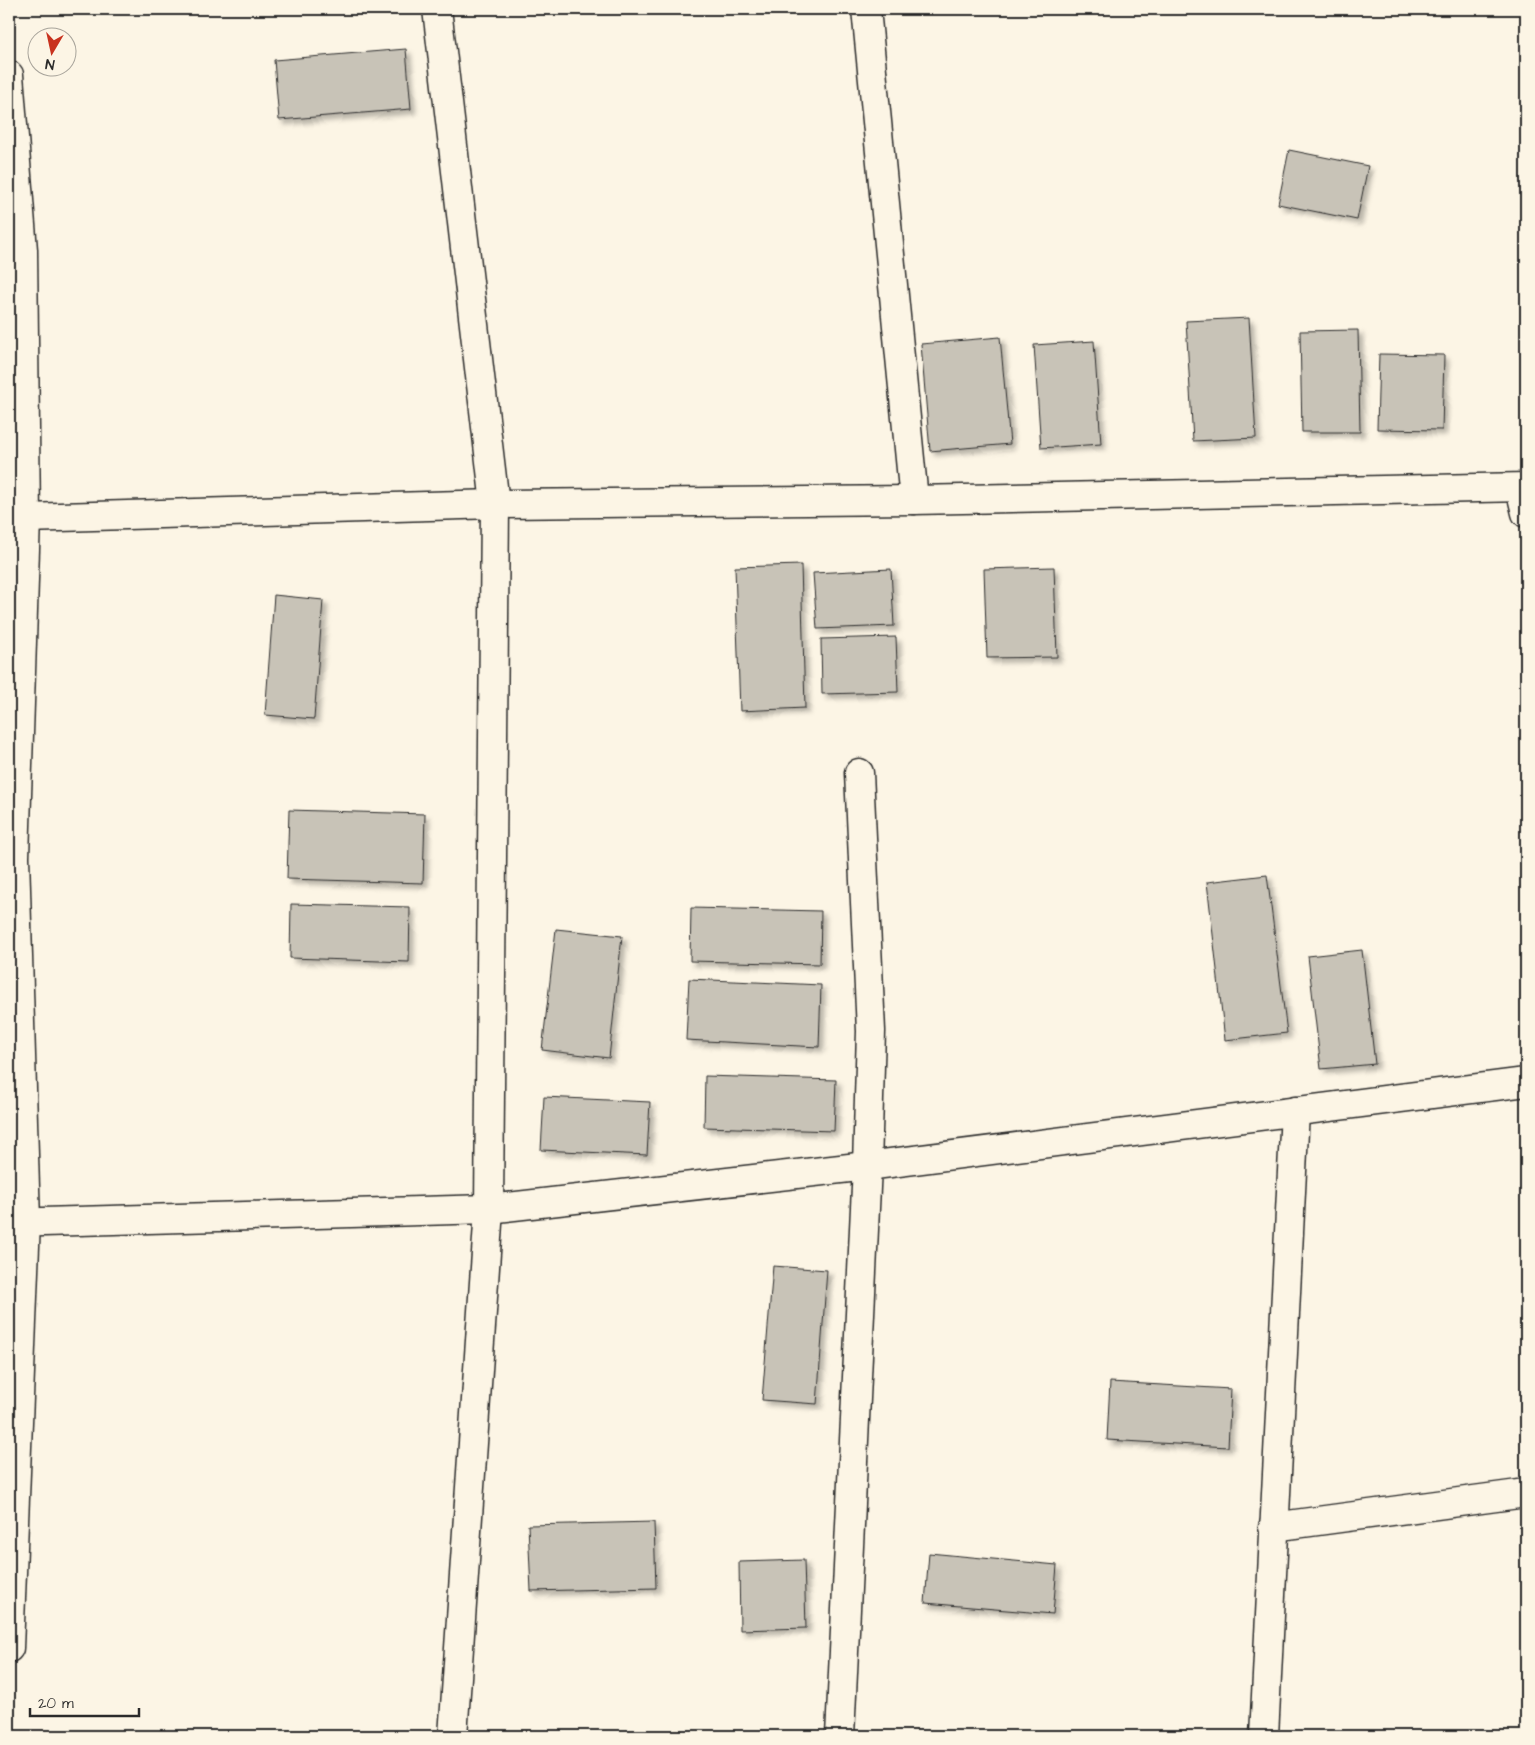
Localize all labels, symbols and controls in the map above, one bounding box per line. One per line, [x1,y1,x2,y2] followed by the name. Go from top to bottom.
[28,28,78,78] north arrow
[44,53,56,74] text: N
[30,1685,139,1717] scale bar
[38,1693,74,1714] text: 20 m

